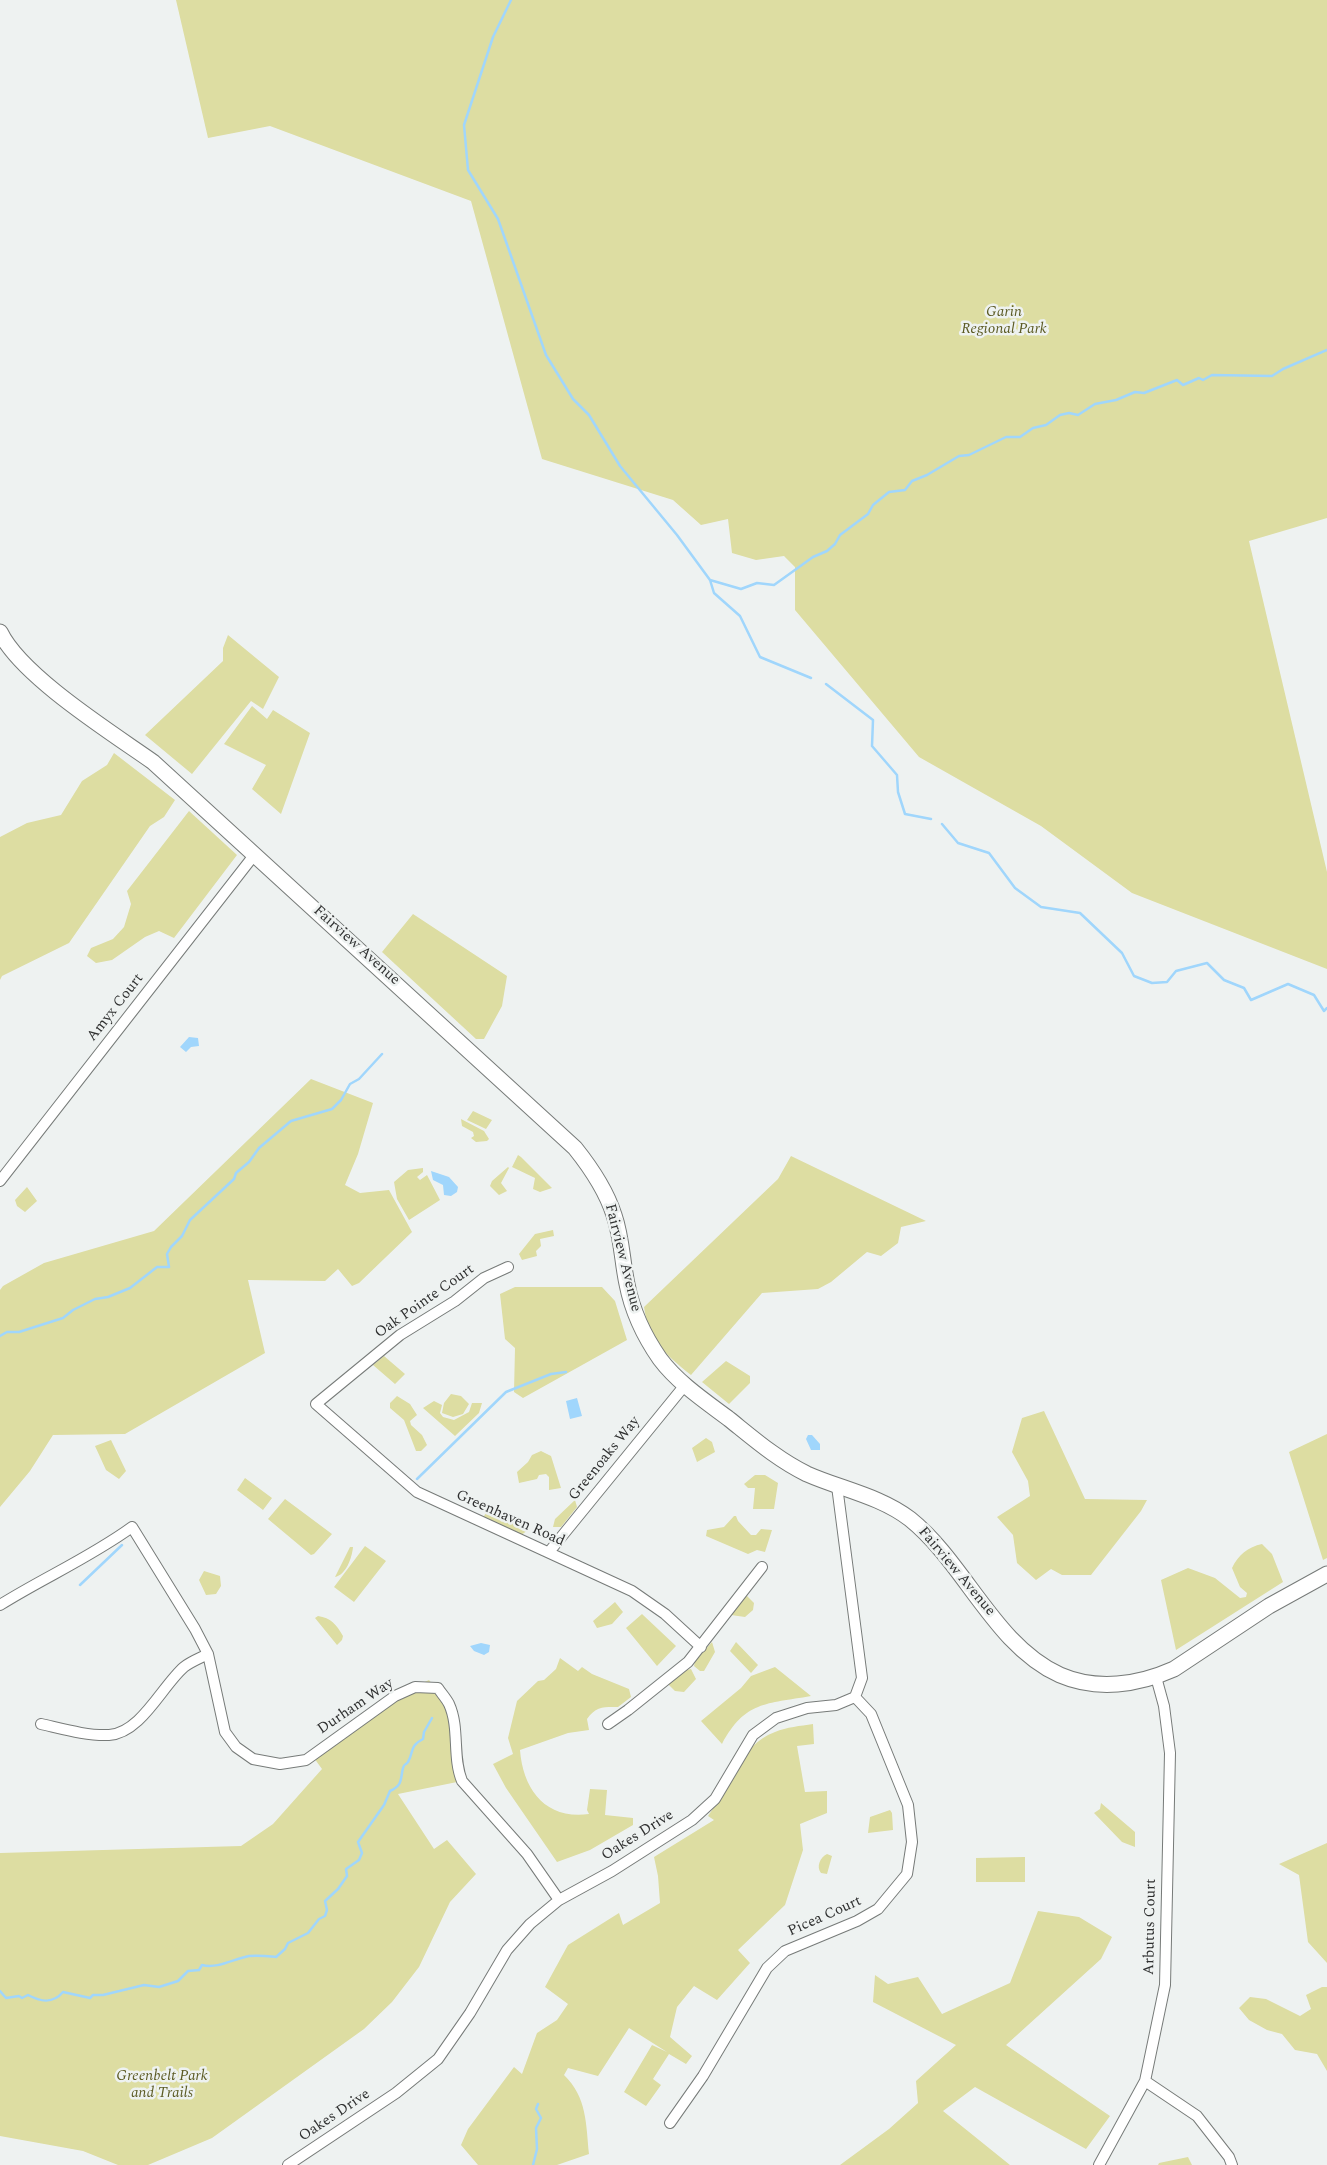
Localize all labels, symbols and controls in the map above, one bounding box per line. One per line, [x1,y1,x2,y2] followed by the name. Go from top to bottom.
[961,304,1047,339] park label: Garin Regional Park
[309,902,403,990] street label: Fairview Avenue
[84,971,148,1045] street label: Amyx Court
[600,1202,644,1314] street label: Fairview Avenue
[372,1261,478,1343] street label: Oak Pointe Court
[565,1413,645,1505] street label: Greenoaks Way
[453,1487,567,1551] street label: Greenhaven Road
[914,1524,998,1620] street label: Fairview Avenue
[315,1675,397,1739] street label: Durham Way
[599,1807,677,1865] street label: Oakes Drive
[1141,1879,1161,1975] street label: Arbutus Court
[785,1893,865,1941] street label: Picea Court
[116,2068,208,2103] park label: Greenbelt Park and Trails
[296,2086,374,2146] street label: Oakes Drive

